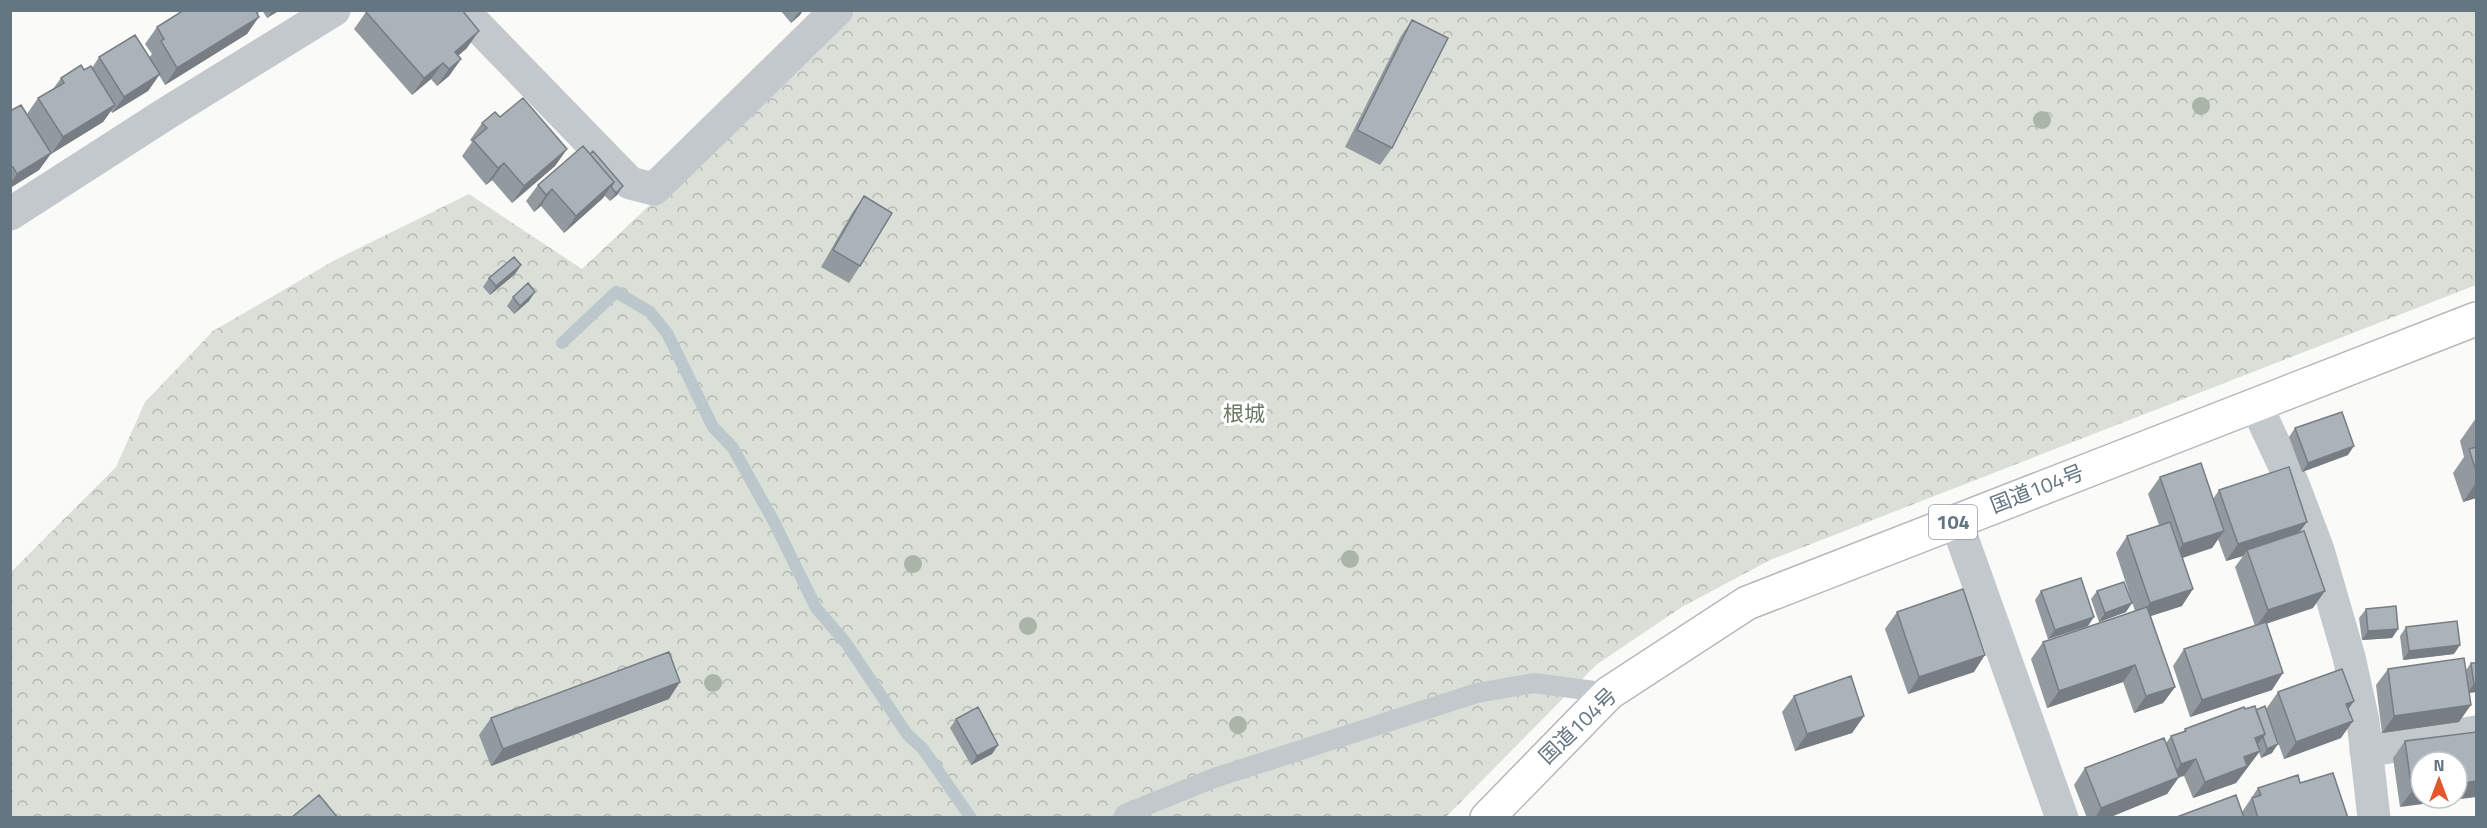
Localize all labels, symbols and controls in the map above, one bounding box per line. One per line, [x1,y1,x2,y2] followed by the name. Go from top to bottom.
[1223,397,1265,429] park label: 根城
[1985,456,2088,521] street label: 国道104号
[1929,505,1977,539] road number: 104
[1531,680,1624,771] street label: 国道104号
[2409,750,2469,810] north arrow
[2433,753,2445,777] text: N

